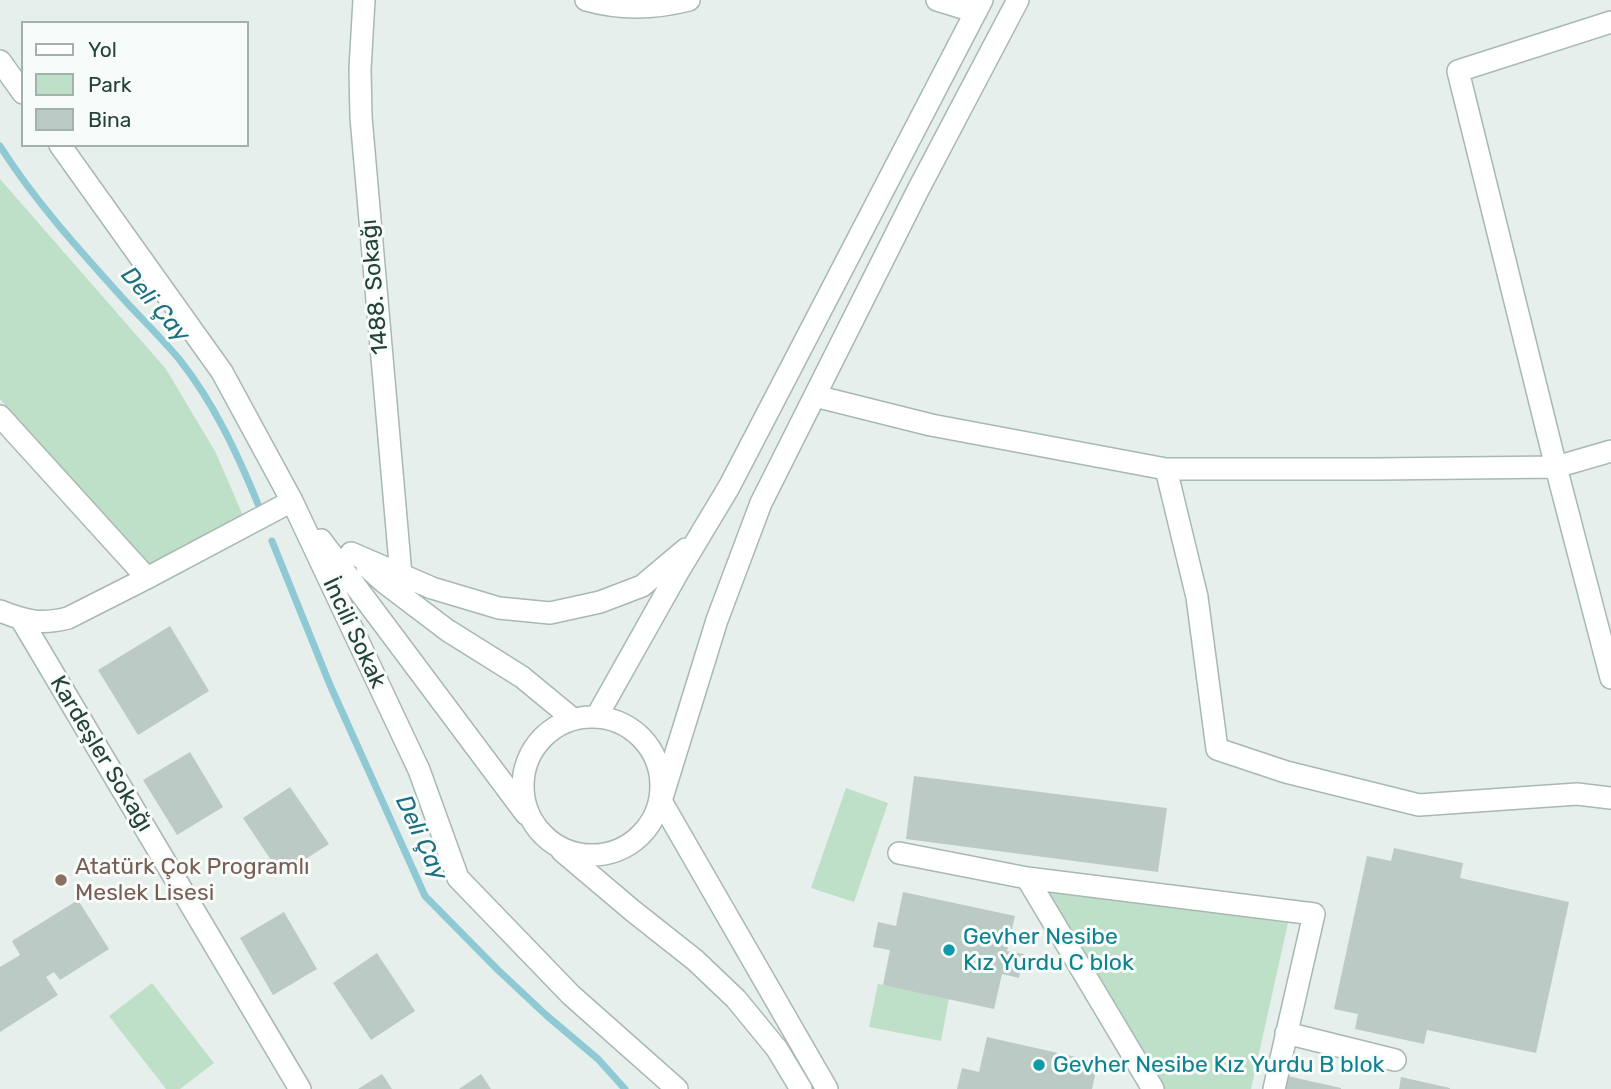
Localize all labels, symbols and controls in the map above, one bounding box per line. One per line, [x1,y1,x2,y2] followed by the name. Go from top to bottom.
[21,21,248,147] legend
[88,37,117,62] text: Yol
[88,72,132,97] text: Park
[88,107,131,132] text: Bina
[355,218,395,356] street label: 1488. Sokağı
[114,261,196,349] water label: Deli Çay
[316,573,392,693] street label: İncili Sokak
[44,671,158,837] street label: Kardeşler Sokağı
[389,791,453,885] water label: Deli Çay
[75,853,310,907] place label: Atatürk Çok Programlı Meslek Lisesi
[53,872,69,888] marker: Atatürk Çok Programlı Meslek Lisesi
[963,923,1134,977] place label: Gevher Nesibe Kız Yurdu C blok
[941,942,957,958] marker: Gevher Nesibe Kız Yurdu C blok
[1053,1051,1384,1079] place label: Gevher Nesibe Kız Yurdu B blok
[1031,1057,1047,1073] marker: Gevher Nesibe Kız Yurdu B blok

